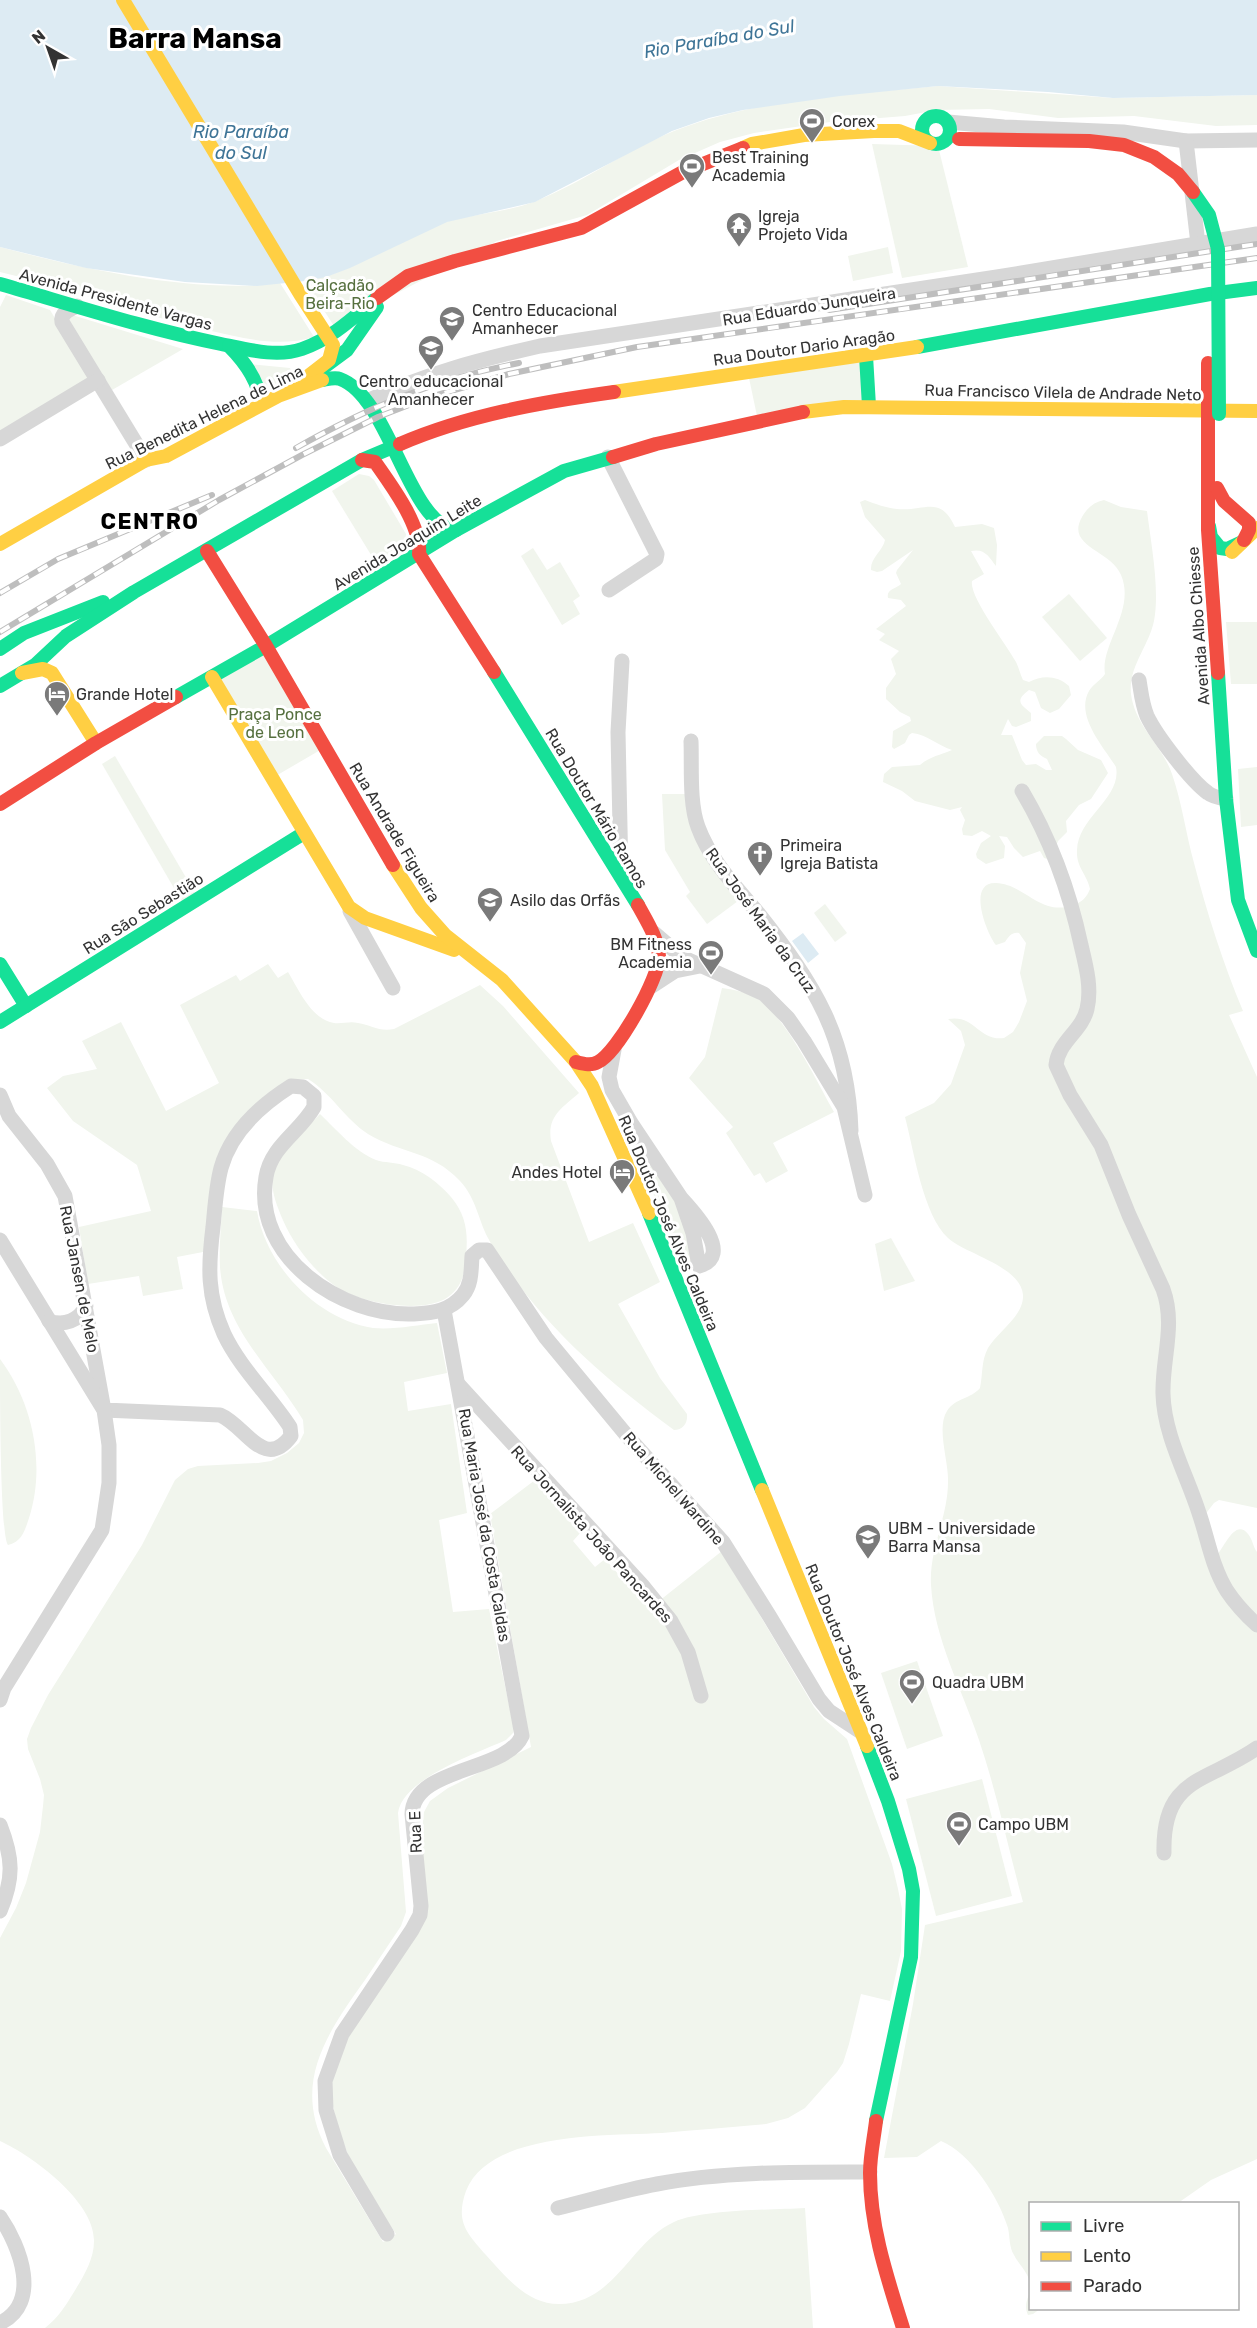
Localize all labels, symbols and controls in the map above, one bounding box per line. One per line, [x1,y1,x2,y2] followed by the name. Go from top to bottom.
[642,15,797,63] water label: Rio Paraíba do Sul
[18,18,78,78] north arrow
[108,22,282,55] district label: Barra Mansa
[28,26,49,48] text: N
[797,106,827,144] sports icon: Corex
[832,112,876,131] place label: Corex
[193,121,290,164] water label: Rio Paraíba do Sul
[712,148,809,185] place label: Best Training Academia
[677,151,707,189] sports icon: Best Training Academia
[758,207,848,244] place label: Igreja Projeto Vida
[724,210,754,248] temple icon: Igreja Projeto Vida
[18,265,214,334] street label: Avenida Presidente Vargas
[305,276,375,313] park label: Calçadão Beira-Rio
[721,283,897,330] street label: Rua Eduardo Junqueira
[472,301,617,338] place label: Centro Educacional Amanhecer
[437,304,467,342] school or university icon: Centro Educacional Amanhecer
[712,325,896,370] street label: Rua Doutor Dario Aragão
[416,333,446,371] school or university icon: Centro educacional Amanhecer
[102,361,306,474] street label: Rua Benedita Helena de Lima
[359,372,503,409] place label: Centro educacional Amanhecer
[924,381,1202,404] street label: Rua Francisco Vilela de Andrade Neto
[330,491,485,594] street label: Avenida Joaquim Leite
[101,508,199,535] district label: CENTRO
[1183,546,1214,706] street label: Avenida Albo Chiesse
[42,679,72,717] hotel icon: Grande Hotel
[76,685,173,704] place label: Grande Hotel
[228,705,322,742] park label: Praça Ponce de Leon
[541,725,652,892] street label: Rua Doutor Mário Ramos
[345,759,444,906] street label: Rua Andrade Figueira
[780,836,878,873] place label: Primeira Igreja Batista
[745,839,775,877] church icon: Primeira Igreja Batista
[702,844,819,996] street label: Rua José Maria da Cruz
[80,869,207,958] street label: Rua São Sebastião
[475,885,505,923] school or university icon: Asilo das Orfãs
[510,891,620,910] place label: Asilo das Orfãs
[610,935,692,972] place label: BM Fitness Academia
[696,938,726,976] sports icon: BM Fitness Academia
[614,1112,723,1334] street label: Rua Doutor José Alves Caldeira
[607,1157,637,1195] hotel icon: Andes Hotel
[511,1163,602,1182] place label: Andes Hotel
[56,1204,103,1354] street label: Rua Jansen de Melo
[455,1407,514,1643] street label: Rua Maria José da Costa Caldas
[619,1428,728,1549] street label: Rua Michel Wardine
[507,1442,676,1627] street label: Rua Jornalista João Pancardes
[888,1519,1035,1556] place label: UBM - Universidade Barra Mansa
[853,1522,883,1560] school or university icon: UBM - Universidade Barra Mansa
[801,1561,906,1784] street label: Rua Doutor José Alves Caldeira
[897,1667,927,1705] sports icon: Quadra UBM
[932,1673,1024,1692] place label: Quadra UBM
[944,1809,974,1847] sports icon: Campo UBM
[405,1810,426,1854] street label: Rua E
[978,1815,1069,1834] place label: Campo UBM
[1029,2202,1239,2310] legend
[1083,2215,1124,2237] text: Livre
[1083,2245,1131,2267] text: Lento
[1083,2275,1142,2297] text: Parado

